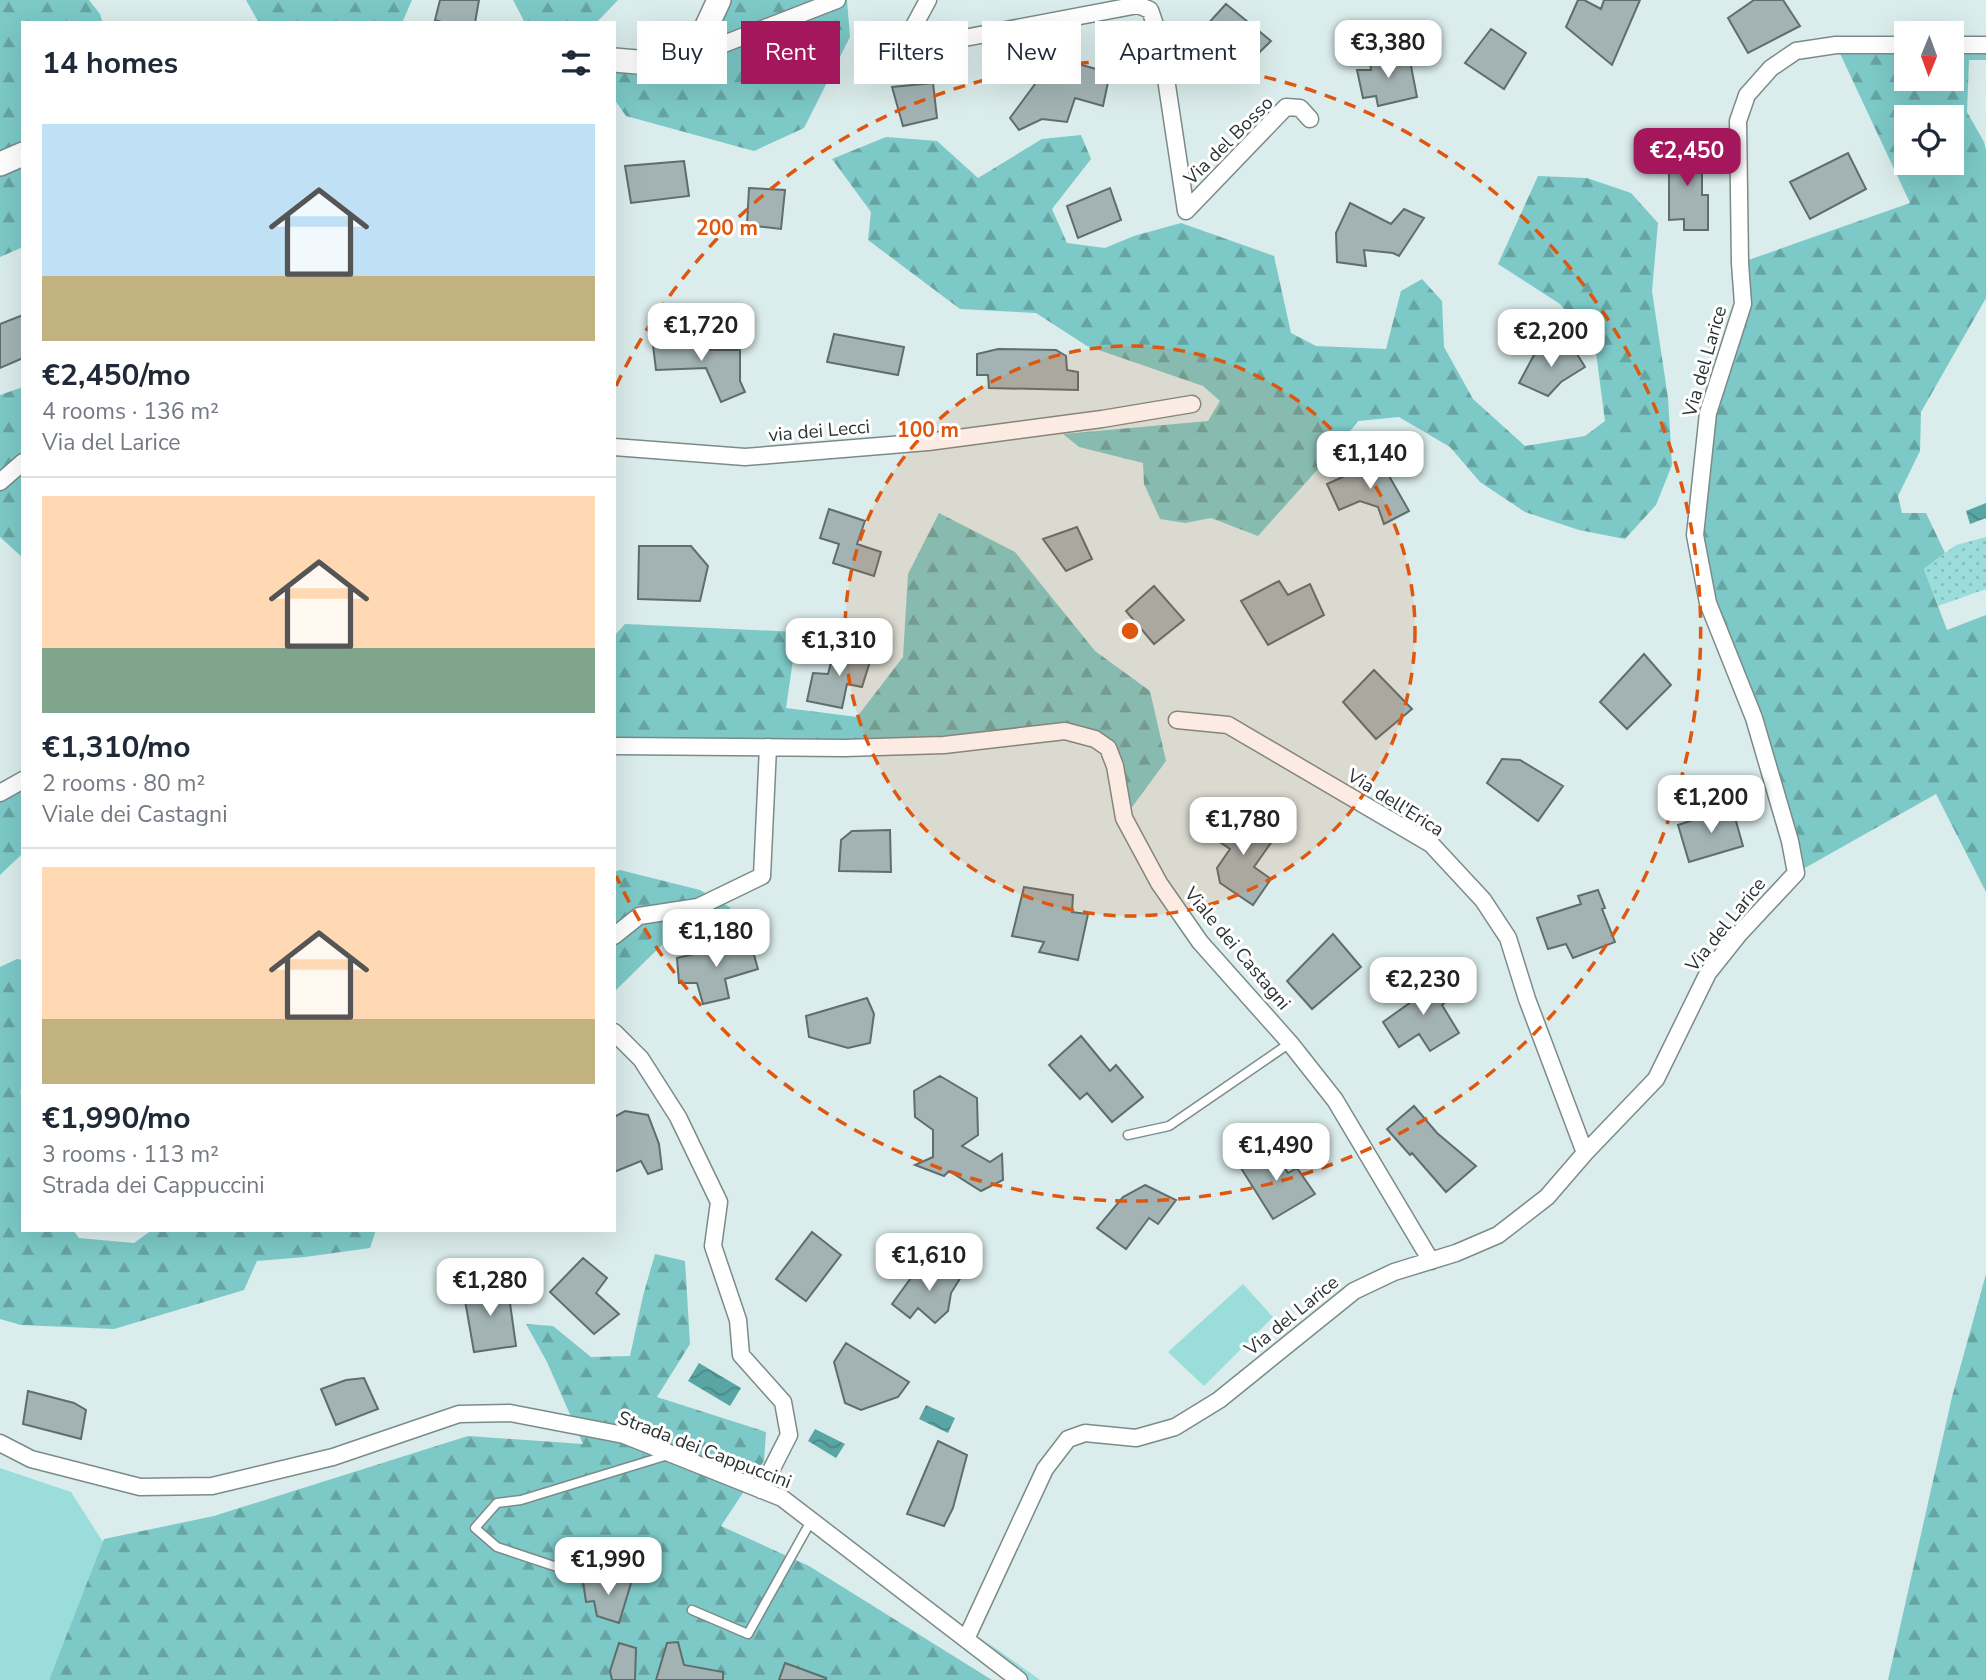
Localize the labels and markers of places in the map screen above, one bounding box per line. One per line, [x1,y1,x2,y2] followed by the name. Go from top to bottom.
[1331,20,1445,80] pin: €3,380
[1630,128,1744,188] pin: €2,450
[644,304,758,363] pin: €1,720
[1494,310,1608,369] pin: €2,200
[1313,432,1427,491] pin: €1,140
[782,618,896,678] pin: €1,310
[1118,619,1142,643] centre of rings
[1654,776,1768,835] pin: €1,200
[1186,798,1300,857] pin: €1,780
[659,909,773,969] pin: €1,180
[1366,958,1480,1017] pin: €2,230
[1219,1124,1333,1183] pin: €1,490
[872,1234,986,1293] pin: €1,610
[433,1258,547,1318] pin: €1,280
[551,1538,665,1597] pin: €1,990

